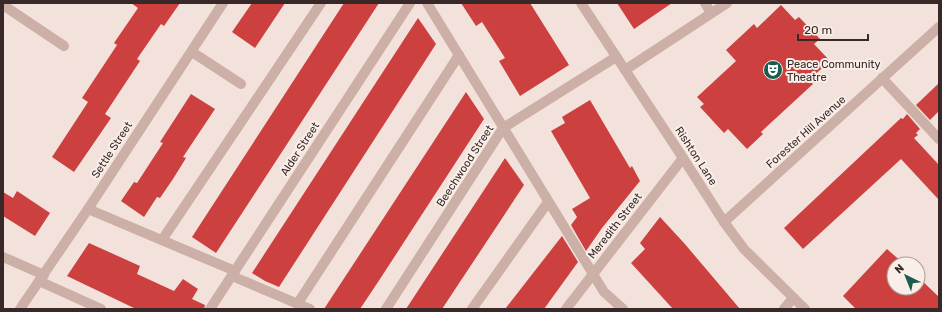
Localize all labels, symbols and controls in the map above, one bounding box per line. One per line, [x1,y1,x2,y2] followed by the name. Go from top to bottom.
[798,16,868,42] scale bar
[804,23,832,37] text: 20 m
[787,58,881,84] place label: Peace Community Theatre
[762,59,784,81] theatre icon: Peace Community Theatre
[764,93,848,171] street label: Forester Hill Avenue
[89,119,136,181] street label: Settle Street
[278,119,322,178] street label: Alder Street
[434,122,497,209] street label: Beechwood Street
[672,124,720,188] street label: Rishton Lane
[585,190,645,261] street label: Meredith Street
[886,256,926,296] north arrow
[892,262,907,277] text: N

